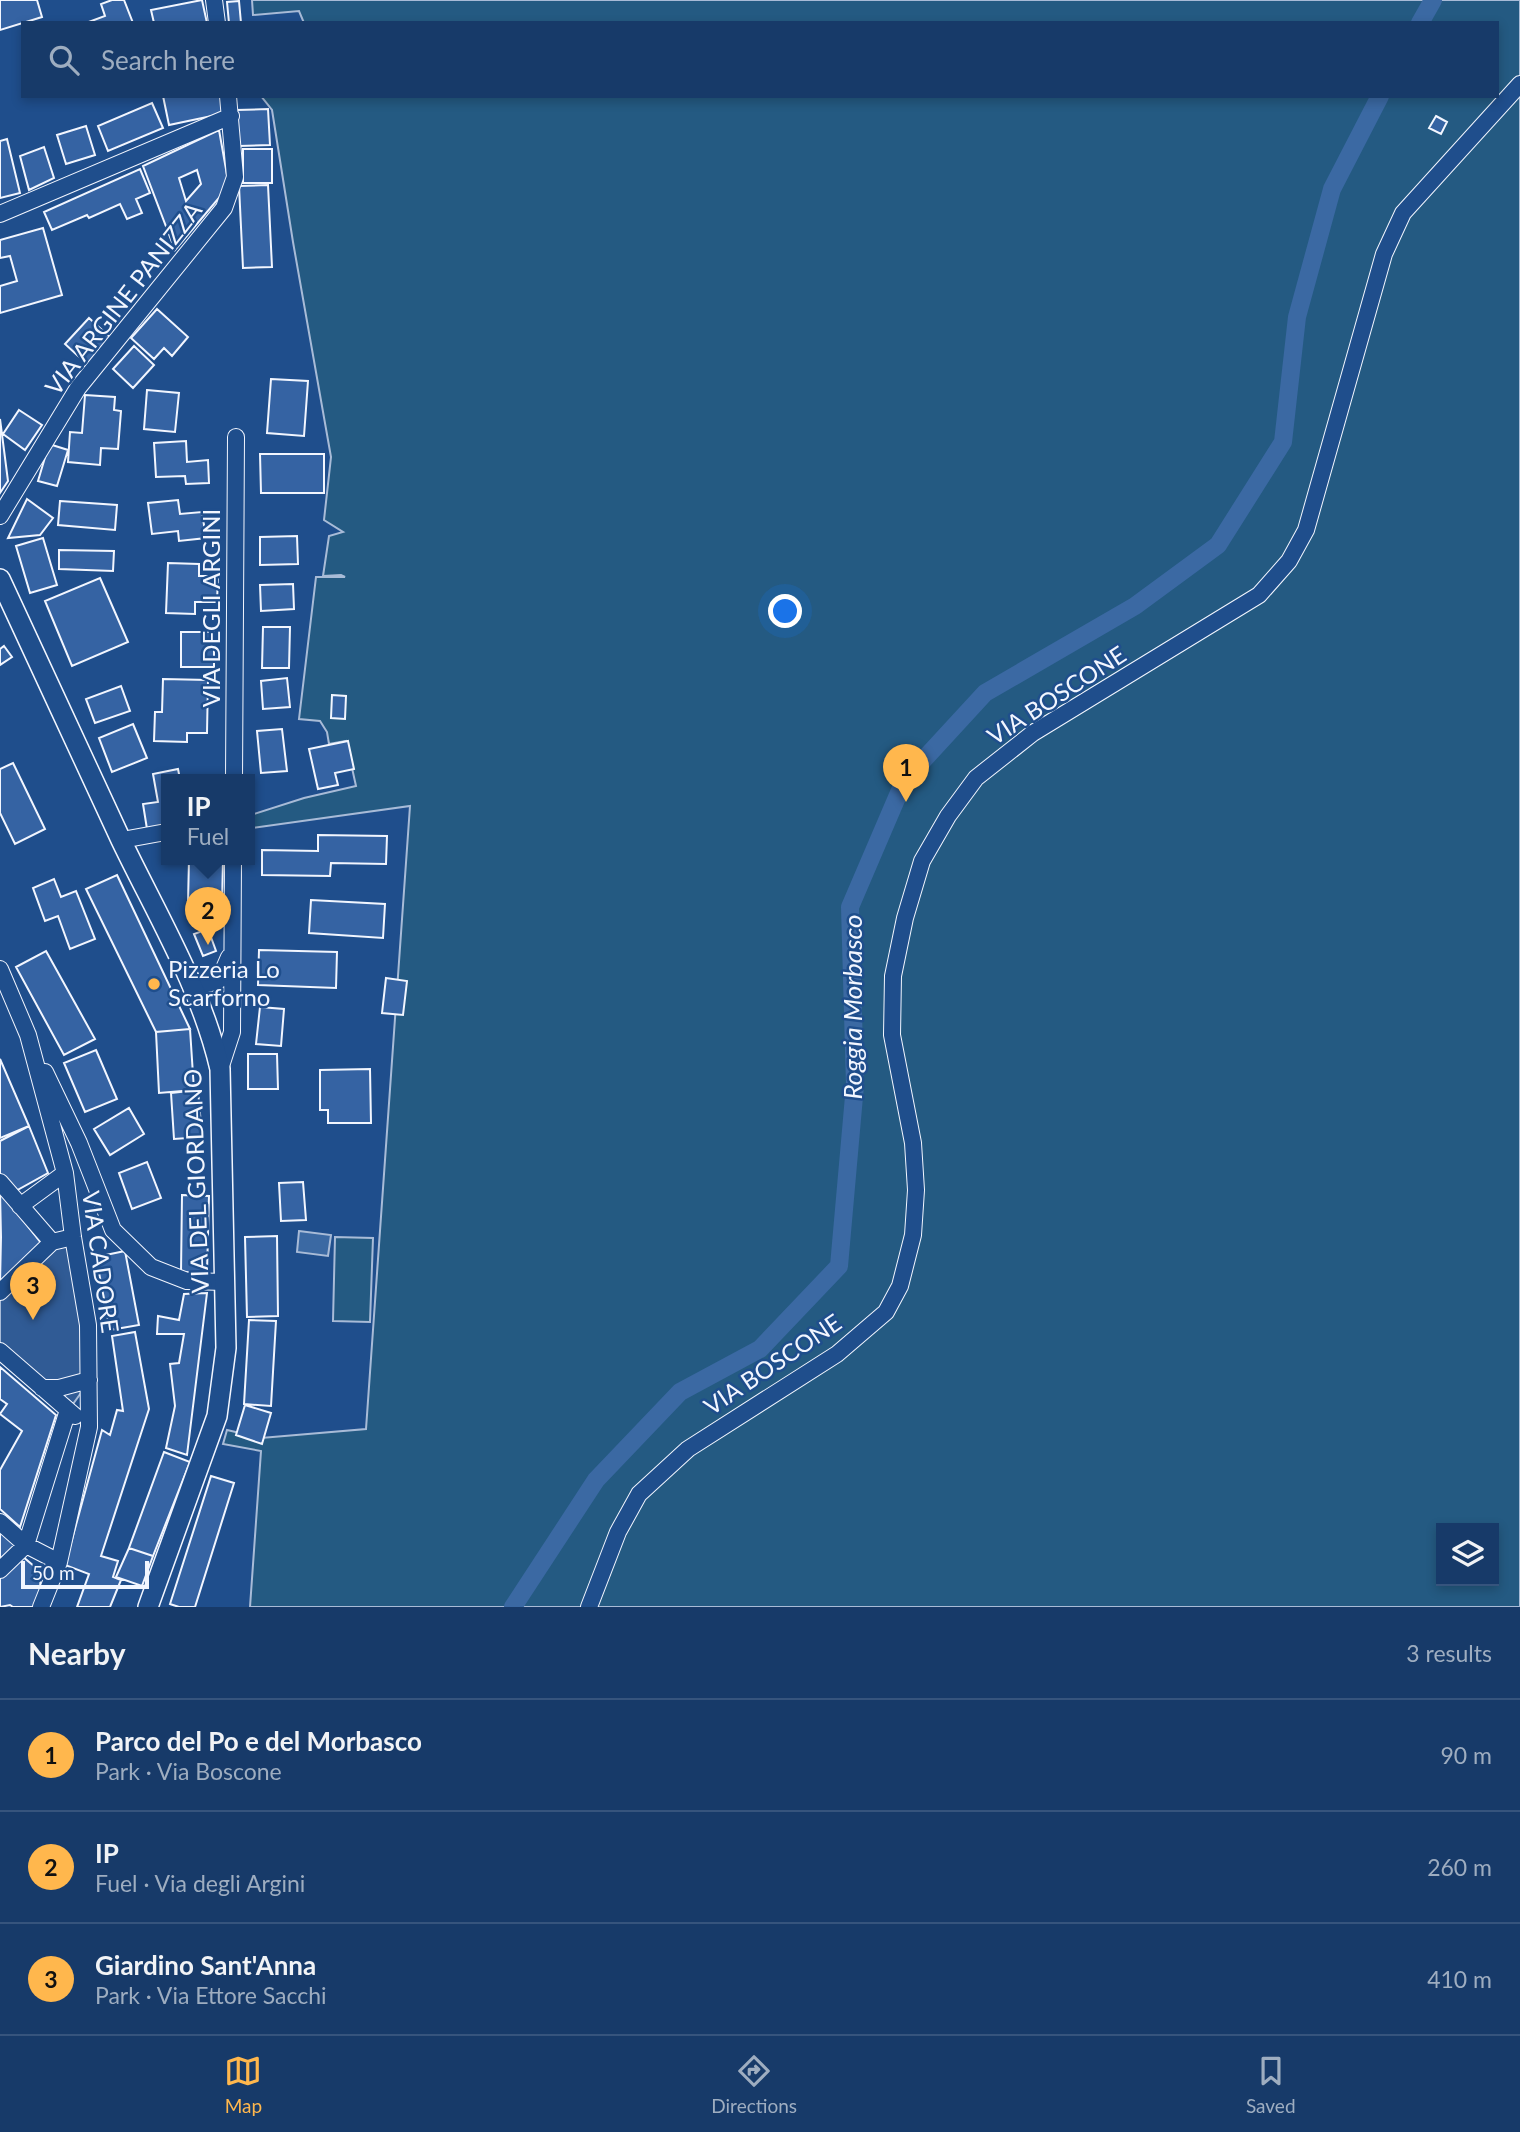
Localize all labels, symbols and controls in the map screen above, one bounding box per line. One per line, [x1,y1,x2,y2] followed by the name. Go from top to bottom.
[21,21,1499,98] search box
[45,41,83,79] icon: search
[101,44,235,76] text: Search here
[38,195,208,400] street label: VIA ARGINE PANIZZA
[196,509,225,707] street label: VIA DEGLI ARGINI
[768,594,802,628] your location
[981,639,1131,750] street label: VIA BOSCONE
[883,744,929,802] pin: 1
[161,774,255,865] popup
[187,790,211,822] text: IP
[187,822,229,850] text: Fuel
[185,887,231,945] pin: 2
[836,914,868,1100] water label: Roggia Morbasco
[168,954,280,1011] place label: Pizzeria Lo Scarforno
[146,976,162,992] marker: Pizzeria Lo Scarforno
[177,1068,214,1294] street label: VIA DEL GIORDANO
[77,1189,126,1335] street label: VIA CADORE
[10,1262,56,1320] pin: 3
[698,1307,846,1420] street label: VIA BOSCONE
[1436,1523,1499,1586] map controls
[1436,1523,1499,1586] button: layers
[21,1558,149,1590] scale bar
[32,1561,75,1584] text: 50 m
[28,1635,126,1671] text: Nearby
[1406,1639,1492,1667] text: 3 results
[95,1725,422,1757] text: Parco del Po e del Morbasco
[44,1741,58,1769] text: 1
[1441,1741,1492,1769] text: 90 m
[95,1757,282,1785] text: Park · Via Boscone
[95,1837,119,1869] text: IP
[44,1853,58,1881] text: 2
[1427,1853,1492,1881] text: 260 m
[95,1869,305,1897] text: Fuel · Via degli Argini
[95,1949,316,1981] text: Giardino Sant'Anna
[44,1965,58,1993] text: 3
[1427,1965,1492,1993] text: 410 m
[95,1981,327,2009] text: Park · Via Ettore Sacchi
[224,2052,262,2117] tab: Map
[711,2052,797,2117] tab: Directions
[1246,2052,1296,2117] tab: Saved

